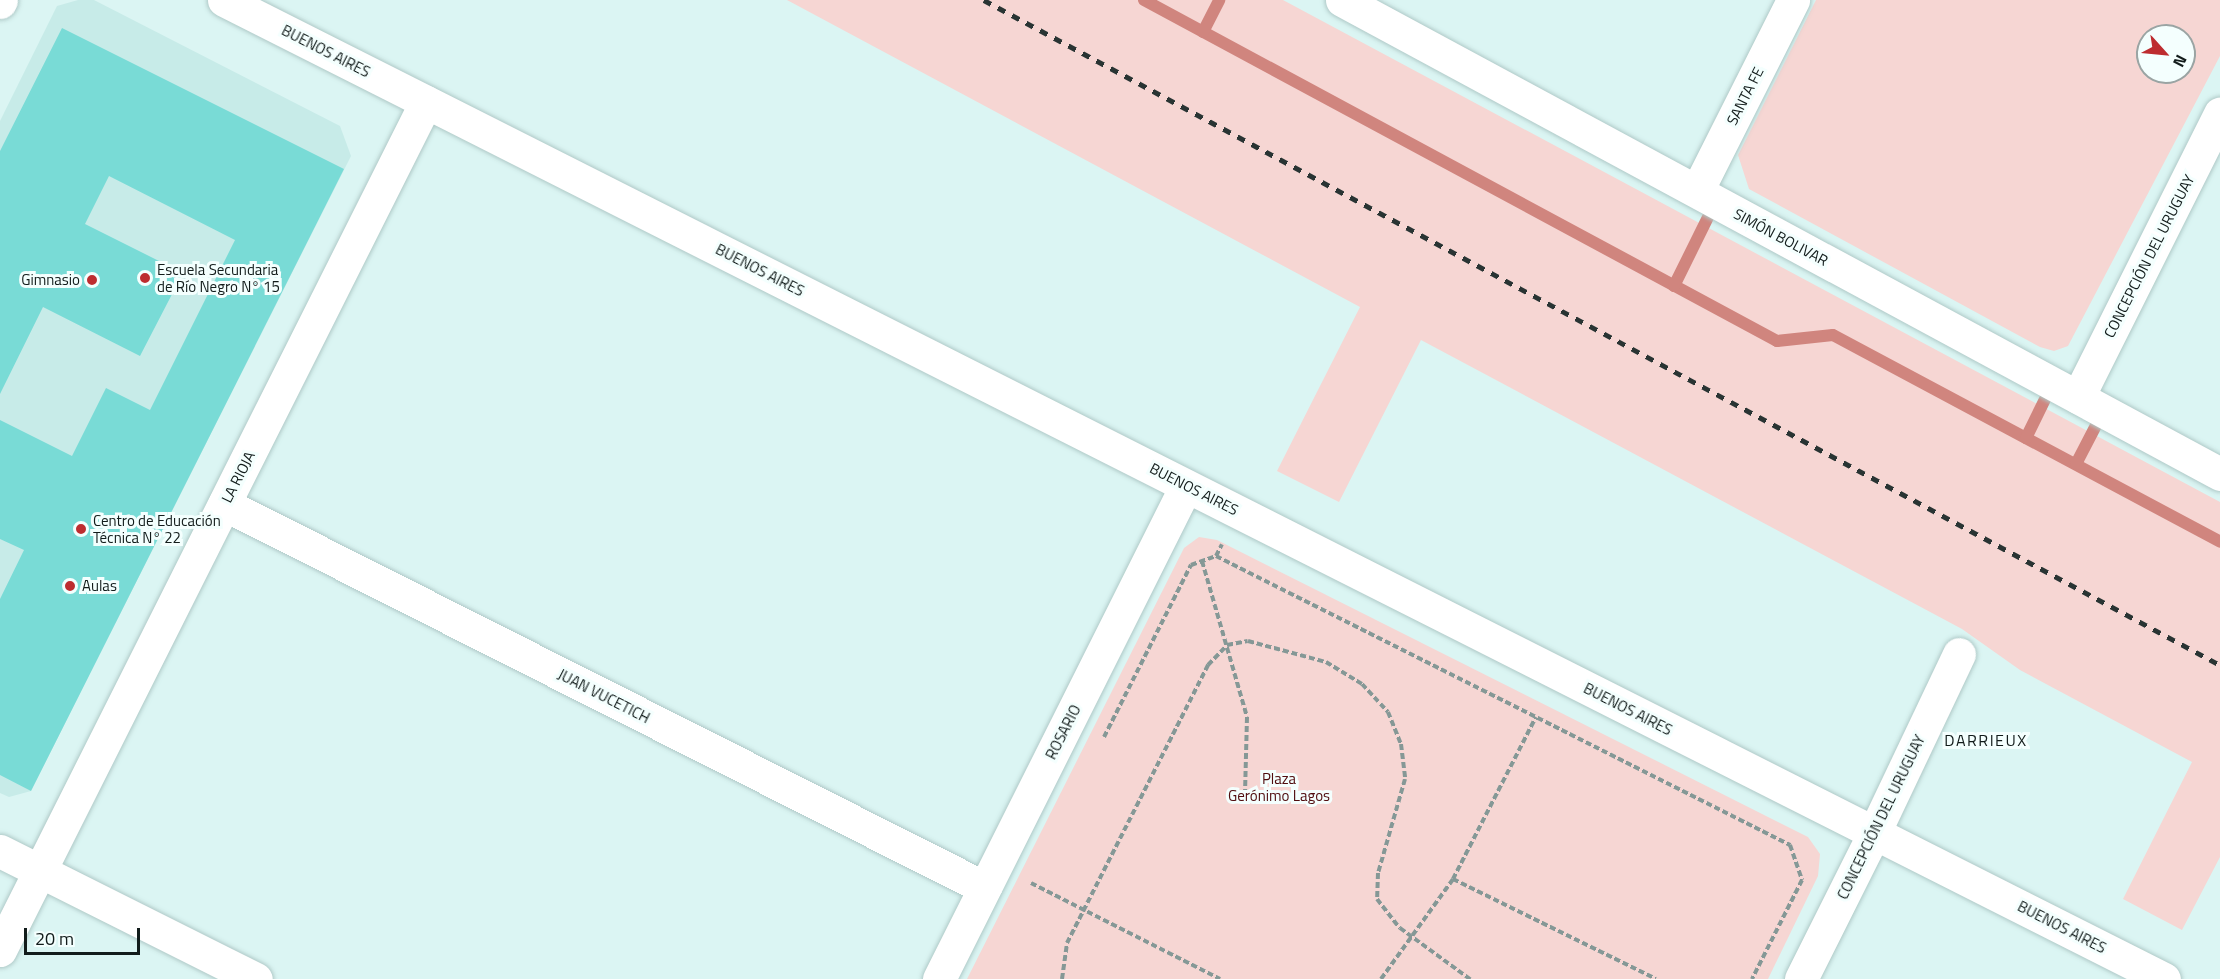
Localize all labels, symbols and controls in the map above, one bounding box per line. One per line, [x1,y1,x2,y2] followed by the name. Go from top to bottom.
[279,21,373,81] street label: BUENOS AIRES
[2136,24,2196,84] north arrow
[2167,51,2193,72] text: N
[1723,64,1767,128] street label: SANTA FE
[2100,171,2198,341] street label: CONCEPCIÓN DEL URUGUAY
[1731,205,1831,269] street label: SIMÓN BOLIVAR
[713,240,807,300] street label: BUENOS AIRES
[157,260,280,295] place label: Escuela Secundaria de Río Negro N° 15
[21,271,80,289] place label: Gimnasio
[138,271,152,285] marker: Escuela Secundaria de Río Negro N° 15
[85,273,99,287] marker: Gimnasio
[217,448,259,506] street label: LA RIOJA
[1147,459,1241,519] street label: BUENOS AIRES
[93,511,221,546] place label: Centro de Educación Técnica N° 22
[74,522,88,536] marker: Centro de Educación Técnica N° 22
[82,577,117,595] place label: Aulas
[63,579,77,593] marker: Aulas
[555,665,653,727] street label: JUAN VUCETICH
[1581,679,1675,739] street label: BUENOS AIRES
[1042,702,1084,762] street label: ROSARIO
[1944,730,2028,750] district label: DARRIEUX
[1833,732,1929,902] street label: CONCEPCIÓN DEL URUGUAY
[1228,769,1330,804] park label: Plaza Gerónimo Lagos
[2015,897,2109,957] street label: BUENOS AIRES
[27,916,142,954] scale bar
[35,925,74,952] text: 20 m

